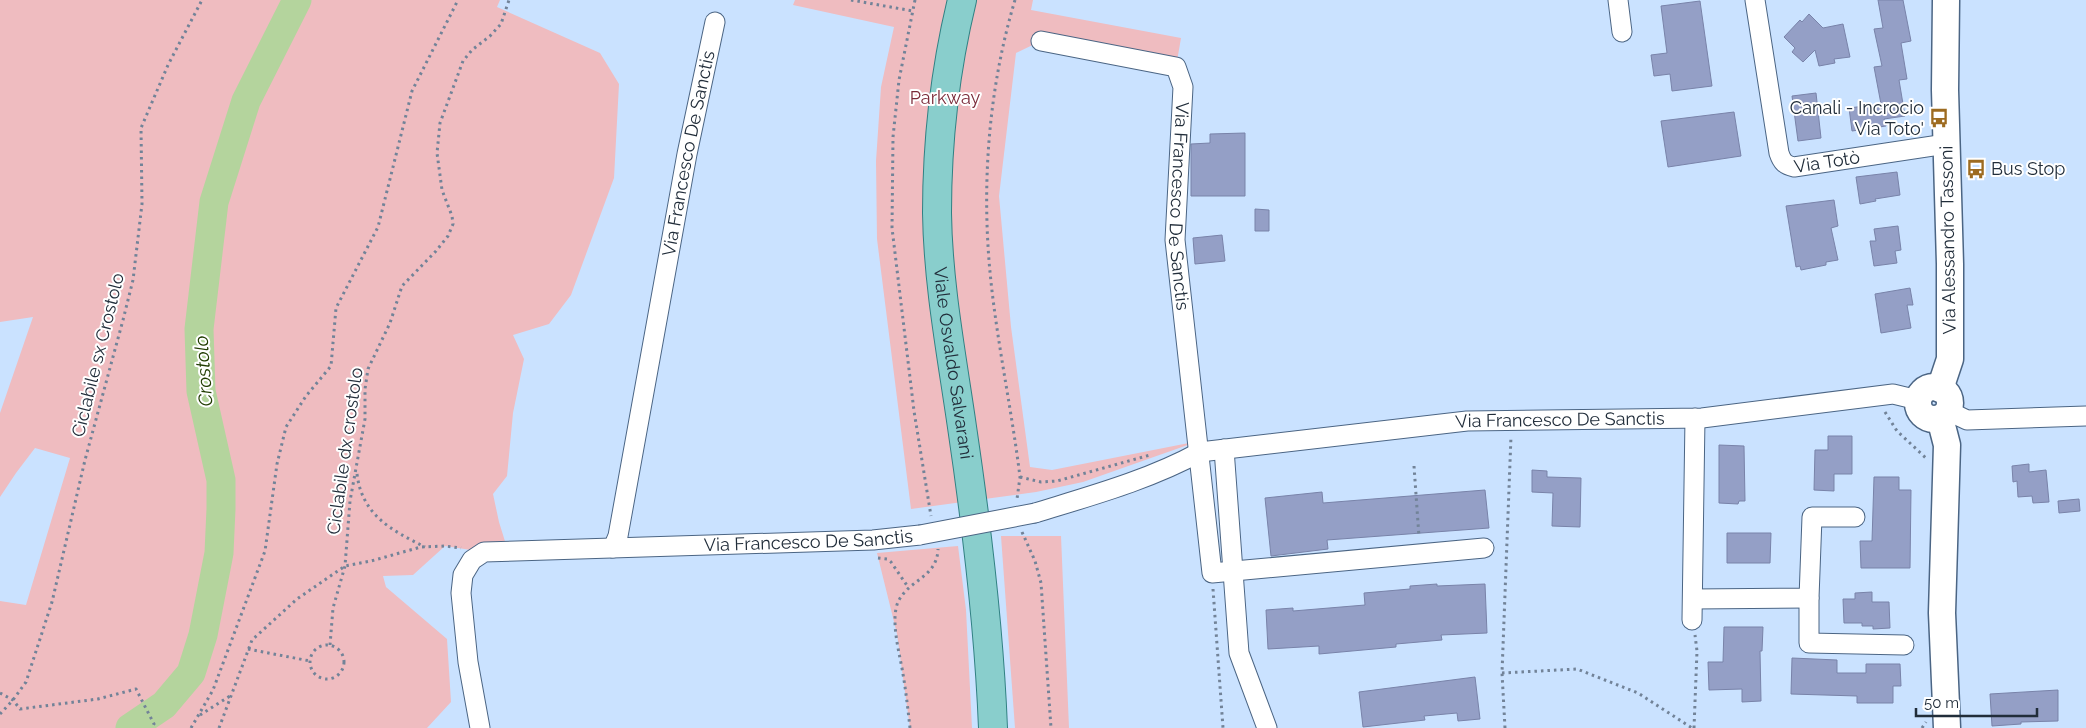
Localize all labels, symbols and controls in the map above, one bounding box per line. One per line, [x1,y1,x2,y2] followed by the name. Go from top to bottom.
[658,48,719,258] street label: Via Francesco De Sanctis
[910,87,980,108] park label: Parkway
[1790,97,1924,139] place label: Canali - Incrocio Via Toto'
[1165,101,1194,312] street label: Via Francesco De Sanctis
[1928,107,1950,129] bus stop icon: Canali - Incrocio Via Toto'
[1935,145,1960,335] street label: Via Alessandro Tassoni
[1793,146,1861,177] street label: Via Totò
[1965,158,1987,180] bus stop icon: Bus Stop
[1991,158,2065,179] place label: Bus Stop
[930,266,978,460] street label: Viale Osvaldo Salvarani
[67,270,128,439] street label: Ciclabile sx Crostolo
[190,335,216,407] water label: Crostolo
[322,366,367,536] street label: Ciclabile dx crostolo
[1454,407,1665,432] street label: Via Francesco De Sanctis
[704,525,914,555] street label: Via Francesco De Sanctis
[1916,686,2037,718] scale bar
[1924,694,1959,712] text: 50 m

